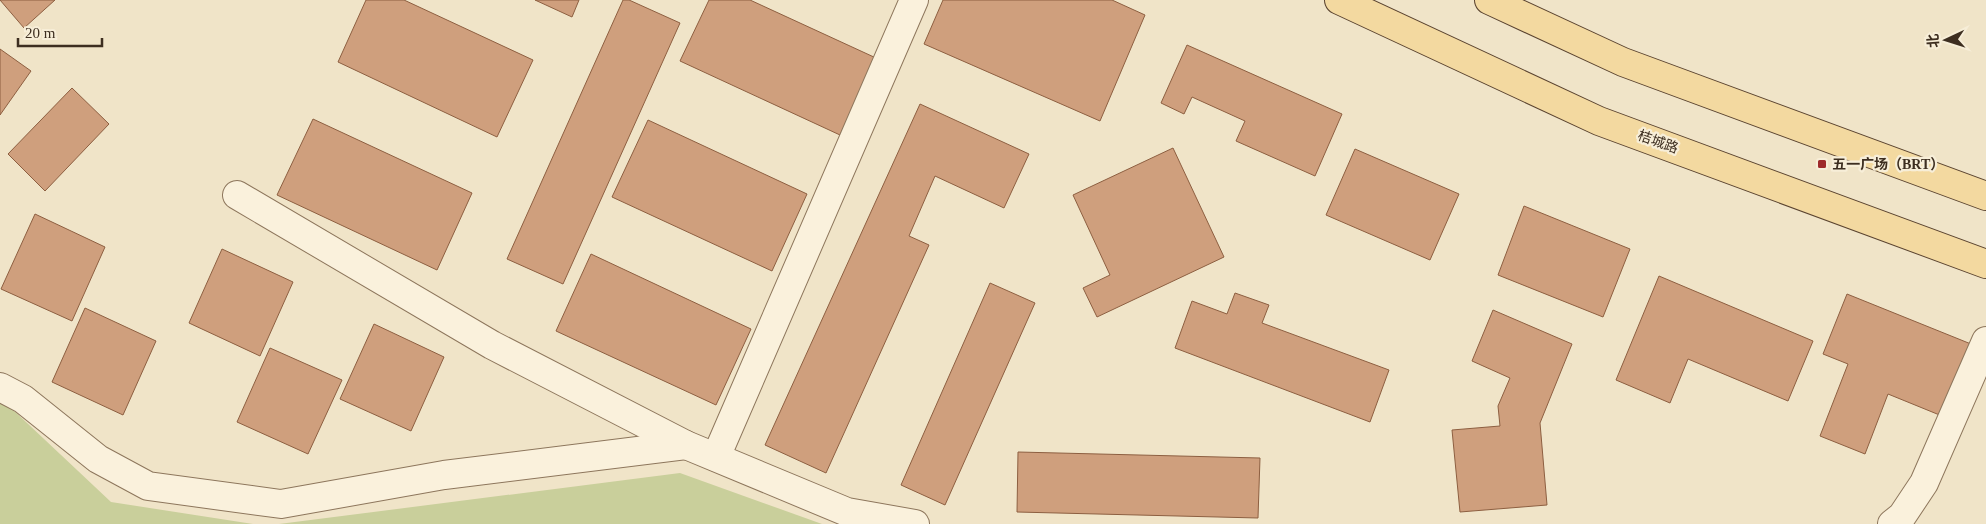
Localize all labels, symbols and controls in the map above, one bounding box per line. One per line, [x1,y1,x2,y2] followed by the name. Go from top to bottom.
[18,15,101,47] scale bar
[1921,15,1971,65] north arrow
[25,25,56,41] text: 20 m
[1926,33,1942,48] text: 北
[1636,128,1680,156] street label: 桔城路
[1832,156,1944,172] place label: 五一广场（BRT）
[1816,158,1828,170] marker: 五一广场（BRT）

